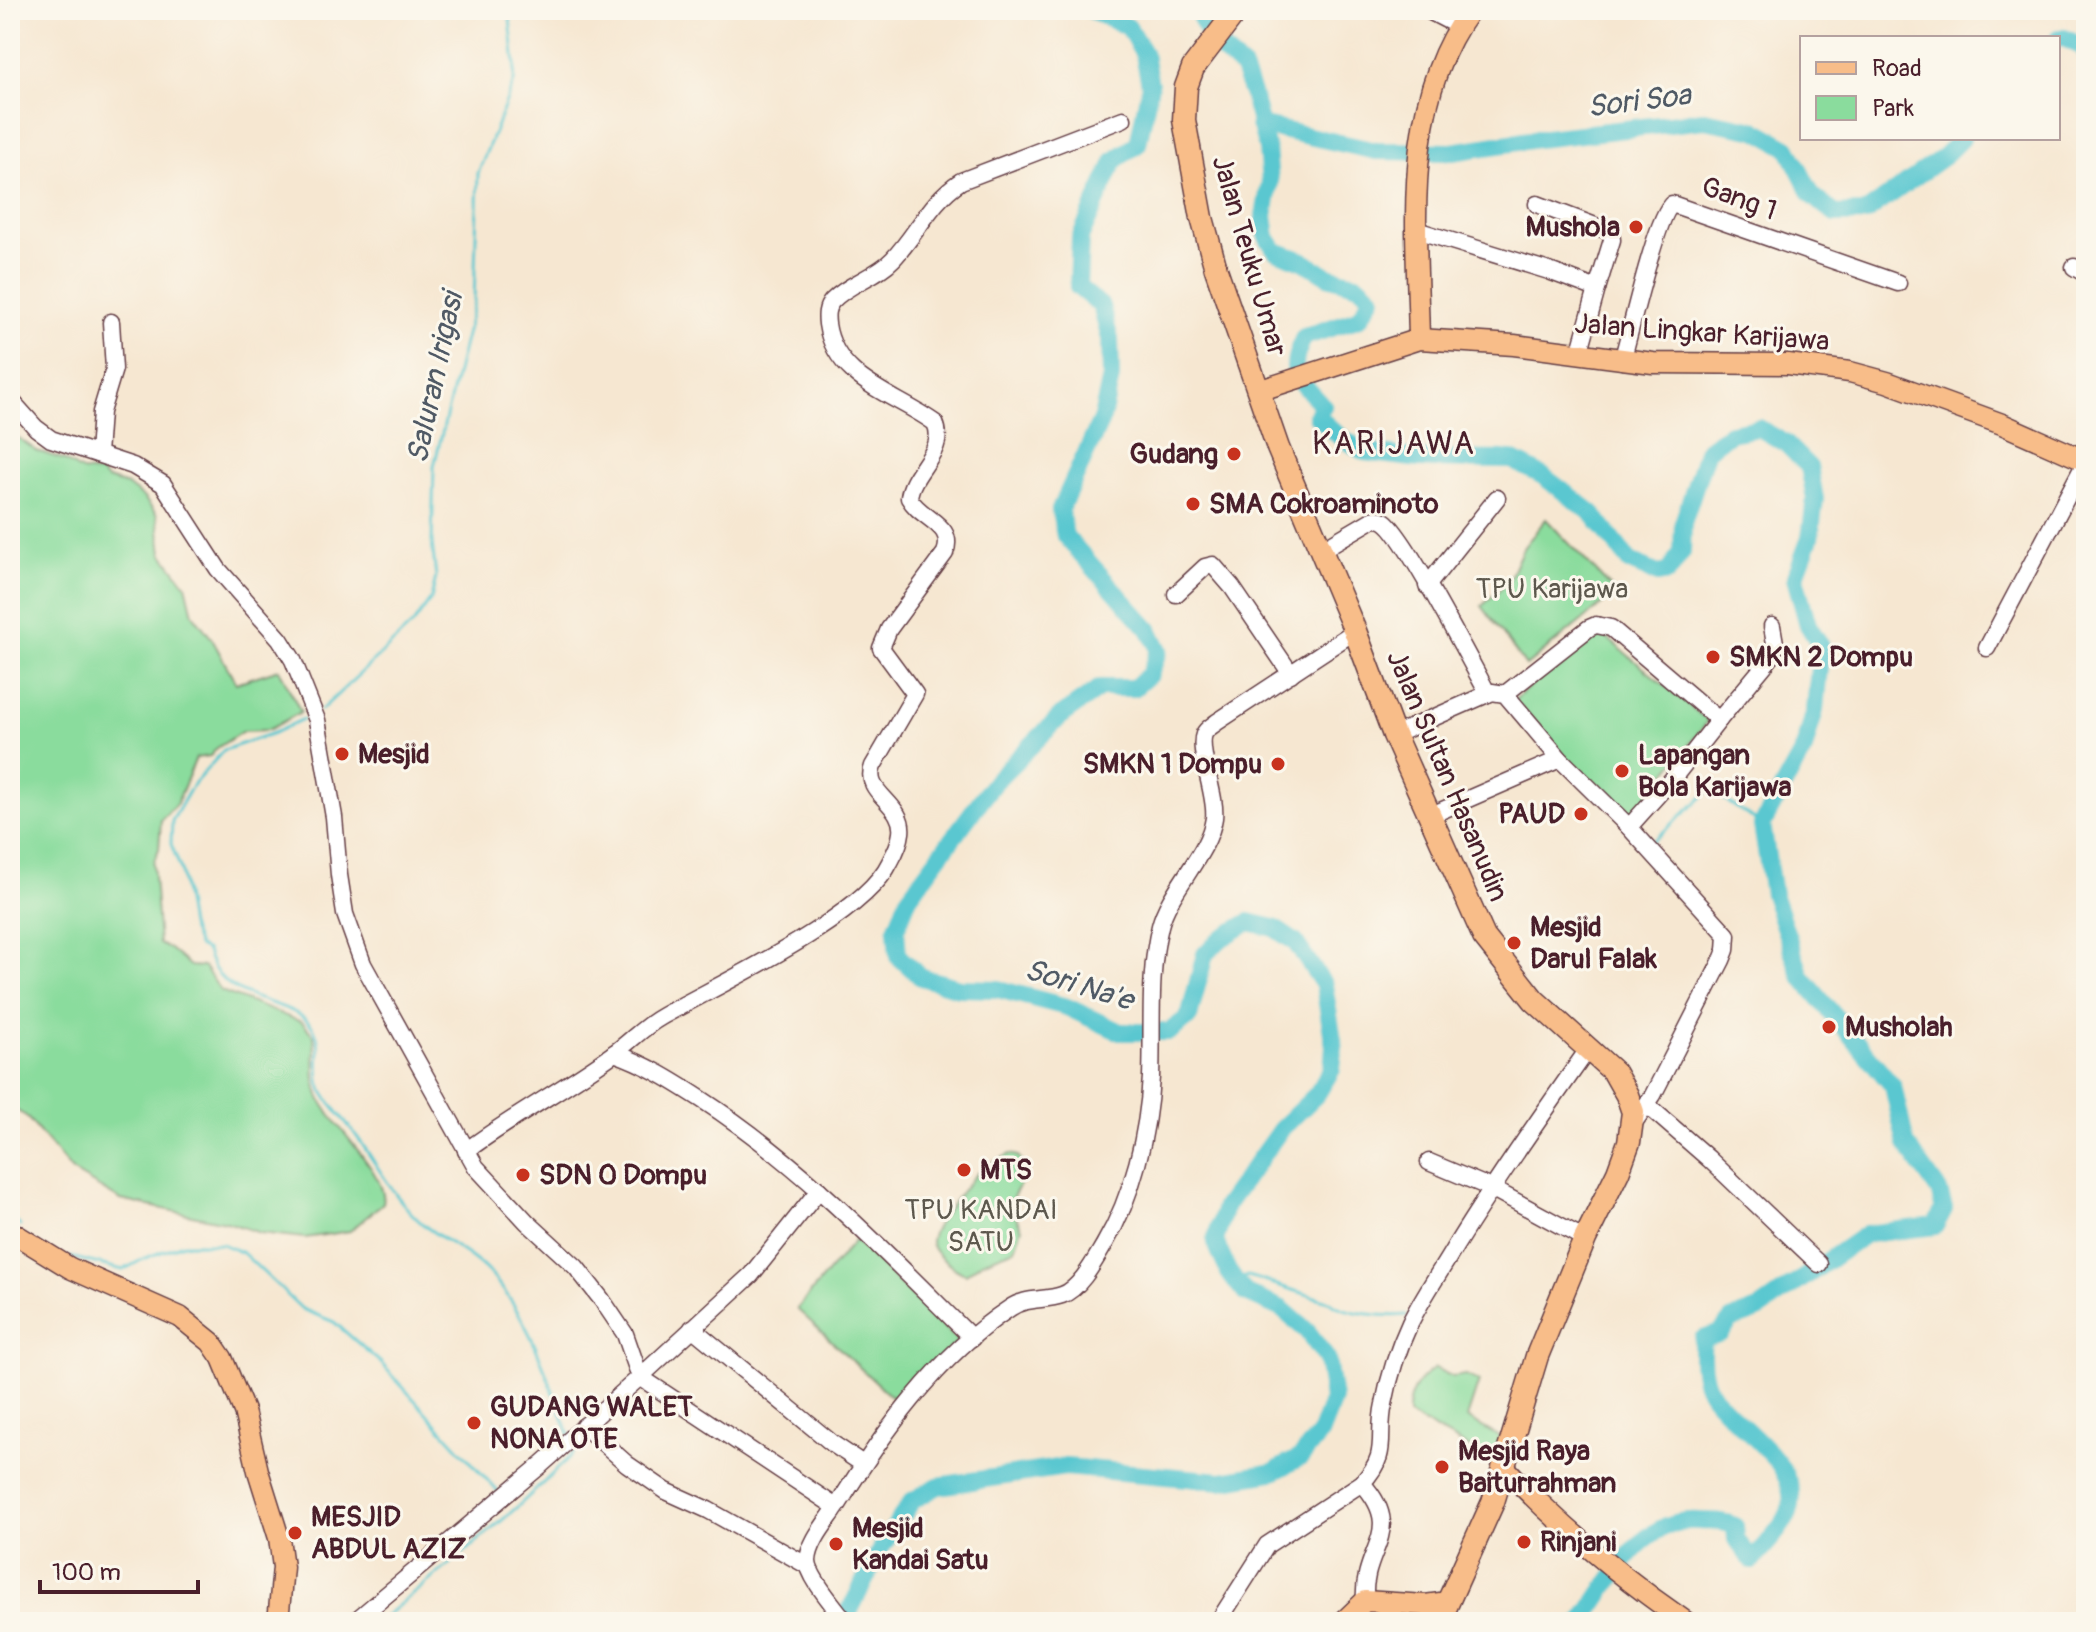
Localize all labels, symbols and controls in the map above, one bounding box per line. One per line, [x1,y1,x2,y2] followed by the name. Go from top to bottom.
[1800,36,2060,140] legend
[1872,54,1922,83] text: Road
[1585,76,1695,126] water label: Sori Soa
[1872,94,1914,123] text: Park
[1204,152,1294,360] street label: Jalan Teuku Umar
[1697,169,1781,229] street label: Gang 1
[1525,210,1620,245] place label: Mushola
[1627,218,1645,236] marker: Mushola
[399,285,472,467] water label: Saluran Irigasi
[1573,307,1831,359] street label: Jalan Lingkar Karijawa
[1312,424,1476,464] district label: KARIJAWA
[1130,437,1218,472] place label: Gudang
[1225,445,1243,463] marker: Gudang
[1209,487,1439,522] place label: SMA Cokroaminoto
[1184,495,1202,513] marker: SMA Cokroaminoto
[1476,572,1628,607] park label: TPU Karijawa
[1729,640,1913,675] place label: SMKN 2 Dompu
[1378,645,1516,907] street label: Jalan Sultan Hasanudin
[1704,648,1722,666] marker: SMKN 2 Dompu
[358,737,430,772] place label: Mesjid
[1638,738,1791,805] place label: Lapangan Bola Karijawa
[333,745,351,763] marker: Mesjid
[1083,747,1262,782] place label: SMKN 1 Dompu
[1269,755,1287,773] marker: SMKN 1 Dompu
[1613,762,1631,780] marker: Lapangan Bola Karijawa
[1498,797,1565,832] place label: PAUD
[1572,805,1590,823] marker: PAUD
[1530,910,1657,977] place label: Mesjid Darul Falak
[1505,934,1523,952] marker: Mesjid Darul Falak
[1020,951,1141,1020] water label: Sori Na'e
[1845,1010,1953,1045] place label: Musholah
[1820,1018,1838,1036] marker: Musholah
[980,1153,1032,1188] place label: MTS
[539,1158,707,1193] place label: SDN 0 Dompu
[955,1161,973,1179] marker: MTS
[514,1166,532,1184] marker: SDN 0 Dompu
[904,1193,1058,1260] park label: TPU KANDAI SATU
[490,1390,693,1457] place label: GUDANG WALET NONA OTE
[465,1414,483,1432] marker: GUDANG WALET NONA OTE
[1458,1434,1616,1501] place label: Mesjid Raya Baiturrahman
[1433,1458,1451,1476] marker: Mesjid Raya Baiturrahman
[311,1500,466,1567] place label: MESJID ABDUL AZIZ
[852,1511,989,1578] place label: Mesjid Kandai Satu
[286,1524,304,1542] marker: MESJID ABDUL AZIZ
[1540,1525,1616,1560] place label: Rinjani
[1515,1533,1533,1551] marker: Rinjani
[827,1535,845,1553] marker: Mesjid Kandai Satu
[40,1544,198,1594] scale bar
[52,1558,121,1587] text: 100 m

